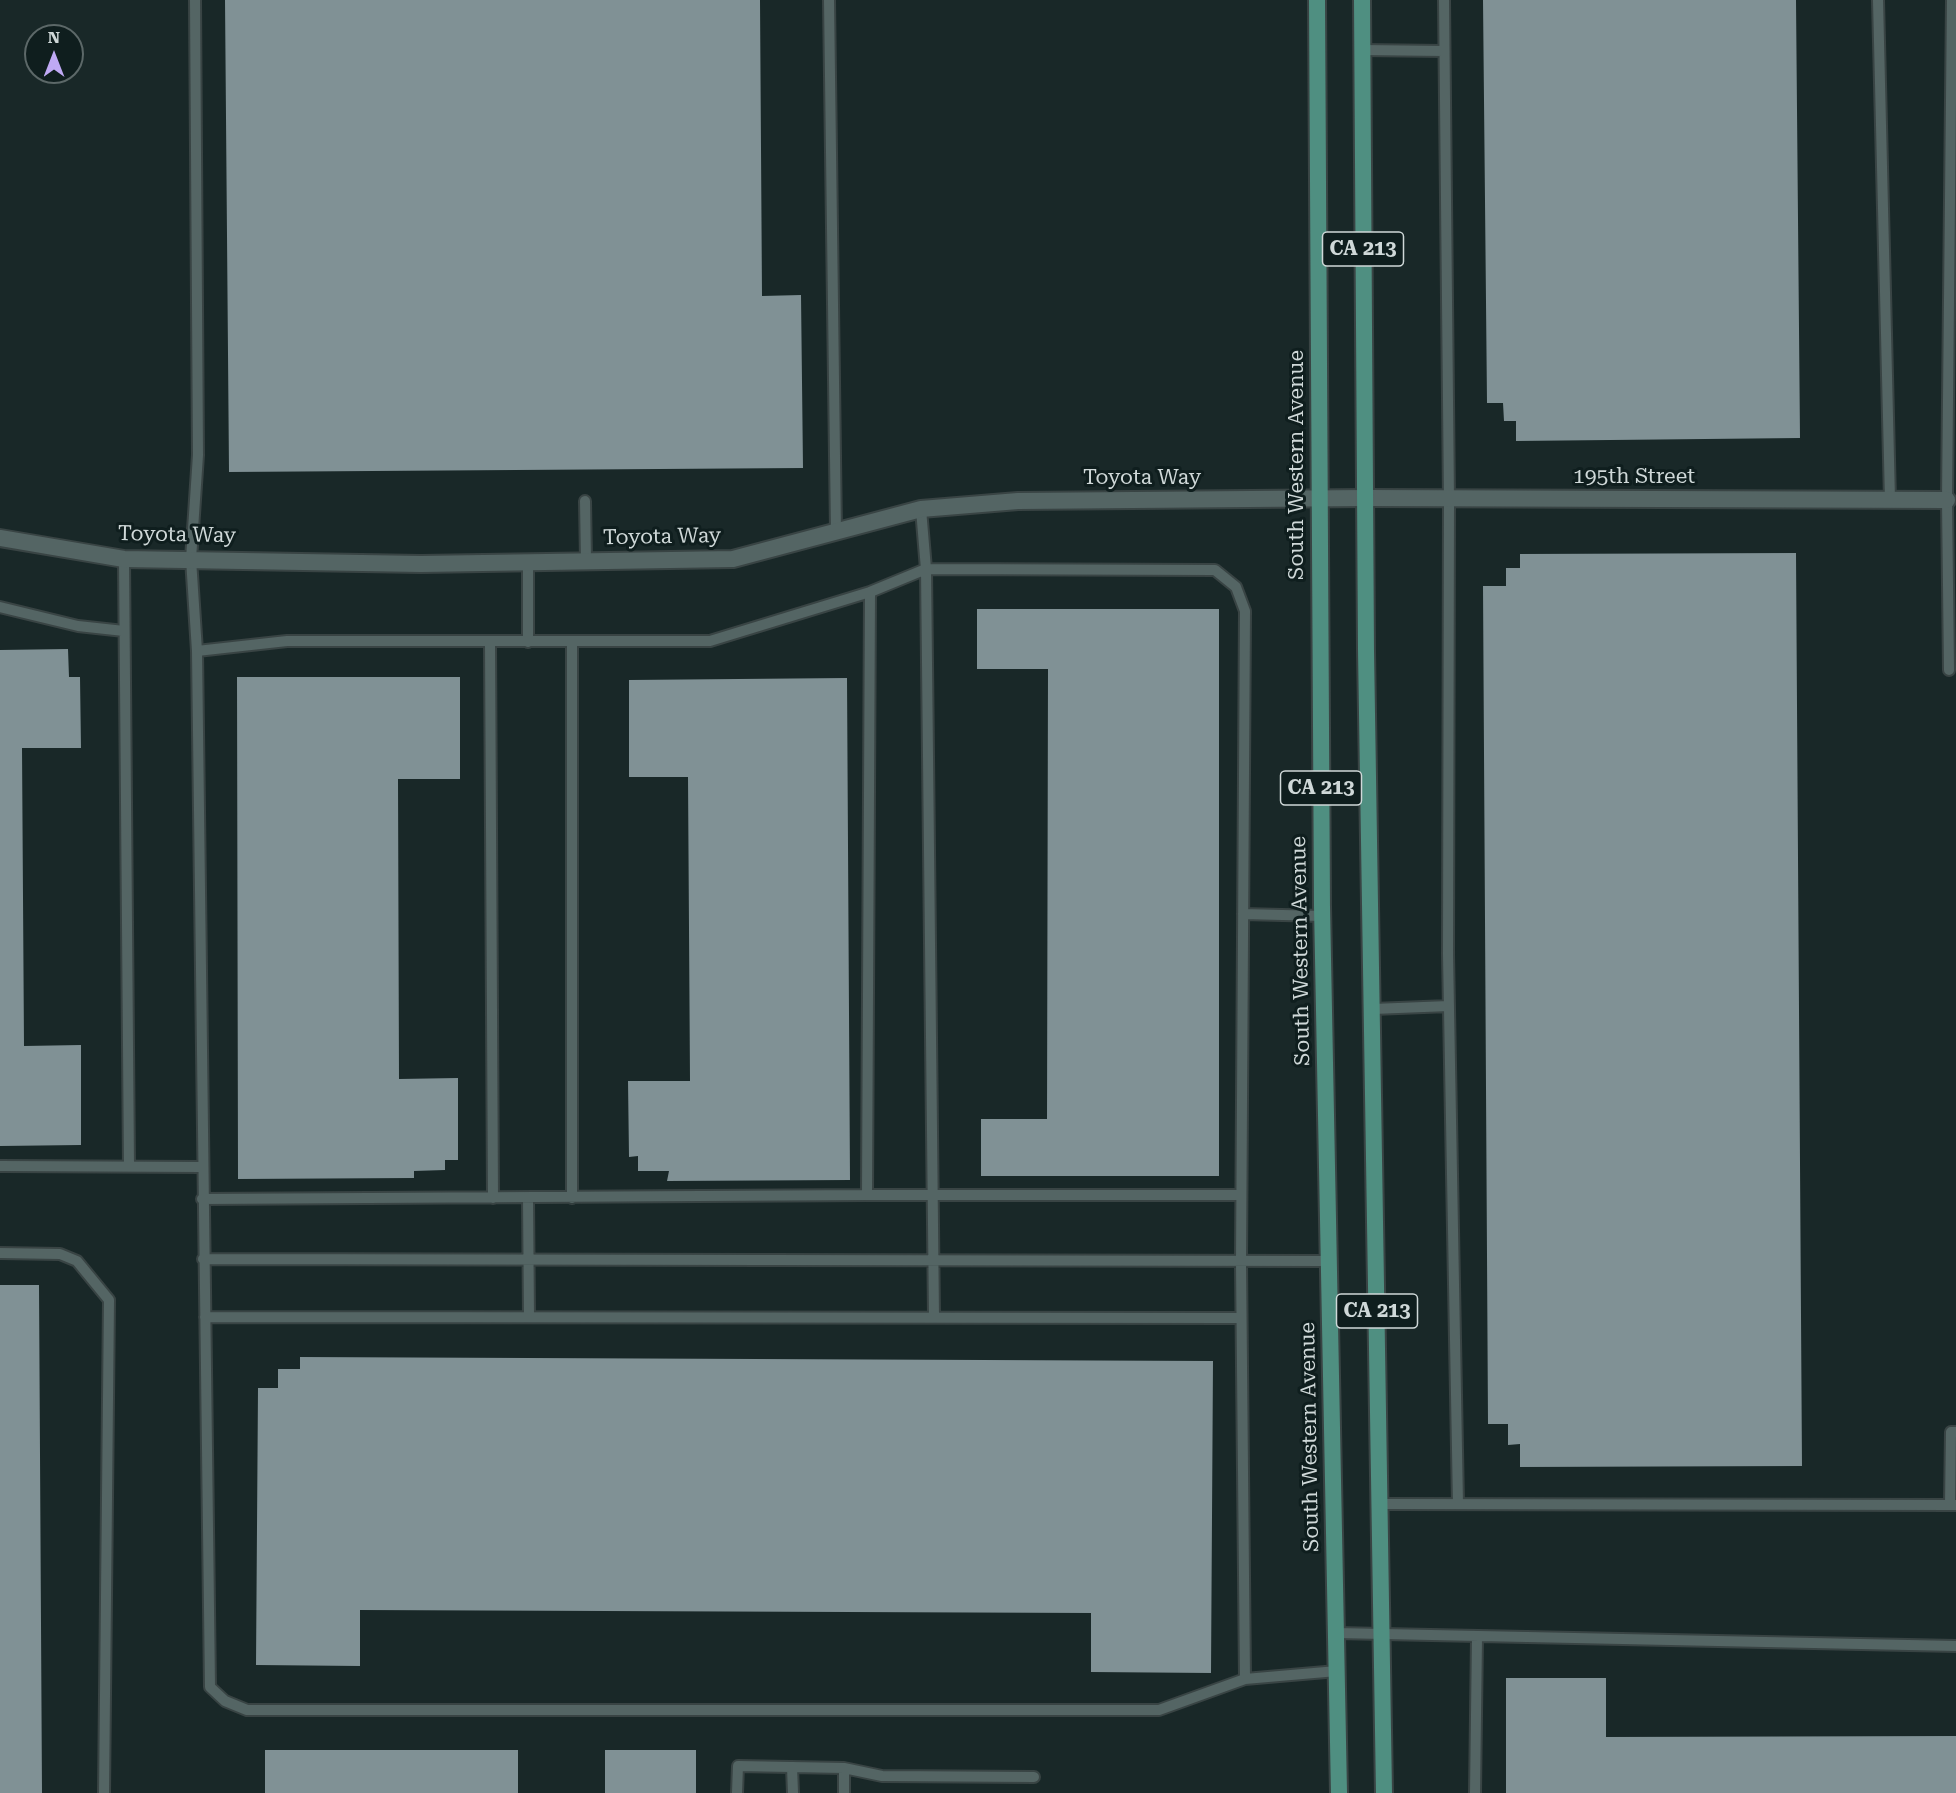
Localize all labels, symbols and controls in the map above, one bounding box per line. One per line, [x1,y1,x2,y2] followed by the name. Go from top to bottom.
[24,24,84,84] north arrow
[48,28,60,47] text: N
[1322,232,1404,266] road number: CA 213
[1284,350,1310,580] street label: South Western Avenue
[1573,464,1695,490] street label: 195th Street
[1083,465,1201,491] street label: Toyota Way
[118,521,236,549] street label: Toyota Way
[603,523,721,551] street label: Toyota Way
[1280,771,1362,805] road number: CA 213
[1286,836,1316,1066] street label: South Western Avenue
[1336,1294,1418,1328] road number: CA 213
[1295,1322,1325,1552] street label: South Western Avenue

